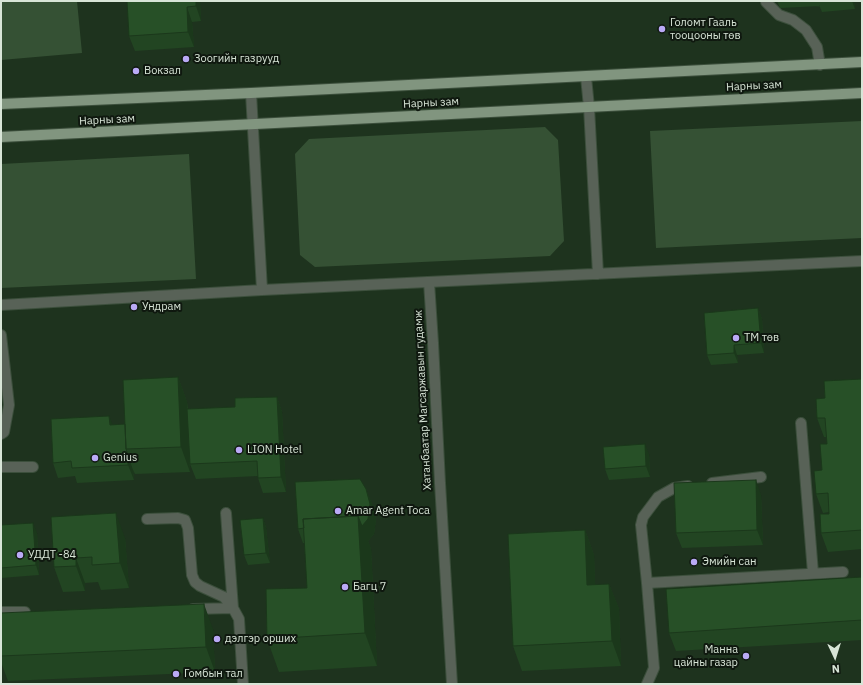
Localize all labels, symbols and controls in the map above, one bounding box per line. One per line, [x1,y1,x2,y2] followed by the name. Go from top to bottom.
[670,16,741,42] place label: Голомт Гааль тооцооны төв
[657,24,667,34] marker: Голомт Гааль тооцооны төв
[194,52,279,66] place label: Зоогийн газрууд
[181,54,191,64] marker: Зоогийн газрууд
[144,64,181,78] place label: Вокзал
[131,66,141,76] marker: Вокзал
[726,78,782,94] street label: Нарны зам
[403,95,459,111] street label: Нарны зам
[79,112,135,128] street label: Нарны зам
[142,300,181,314] place label: Ундрам
[129,302,139,312] marker: Ундрам
[412,310,434,490] street label: Хатанбаатар Магсаржавын гудамж
[744,331,779,345] place label: TM төв
[731,333,741,343] marker: TM төв
[247,443,302,457] place label: LION Hotel
[234,445,244,455] marker: LION Hotel
[103,451,137,465] place label: Genius
[90,453,100,463] marker: Genius
[346,504,430,518] place label: Amar Agent Toca
[333,506,343,516] marker: Amar Agent Toca
[28,548,76,562] place label: УДДТ -84
[15,550,25,560] marker: УДДТ -84
[702,555,756,569] place label: Эмийн сан
[689,557,699,567] marker: Эмийн сан
[353,580,386,594] place label: Багц 7
[340,582,350,592] marker: Багц 7
[225,632,296,646] place label: дэлгэр орших
[212,634,222,644] marker: дэлгэр орших
[815,637,855,677] north arrow
[674,643,738,669] place label: Манна цайны газар
[741,651,751,661] marker: Манна цайны газар
[831,662,840,676] text: N
[184,667,243,681] place label: Гомбын тал
[171,669,181,679] marker: Гомбын тал

